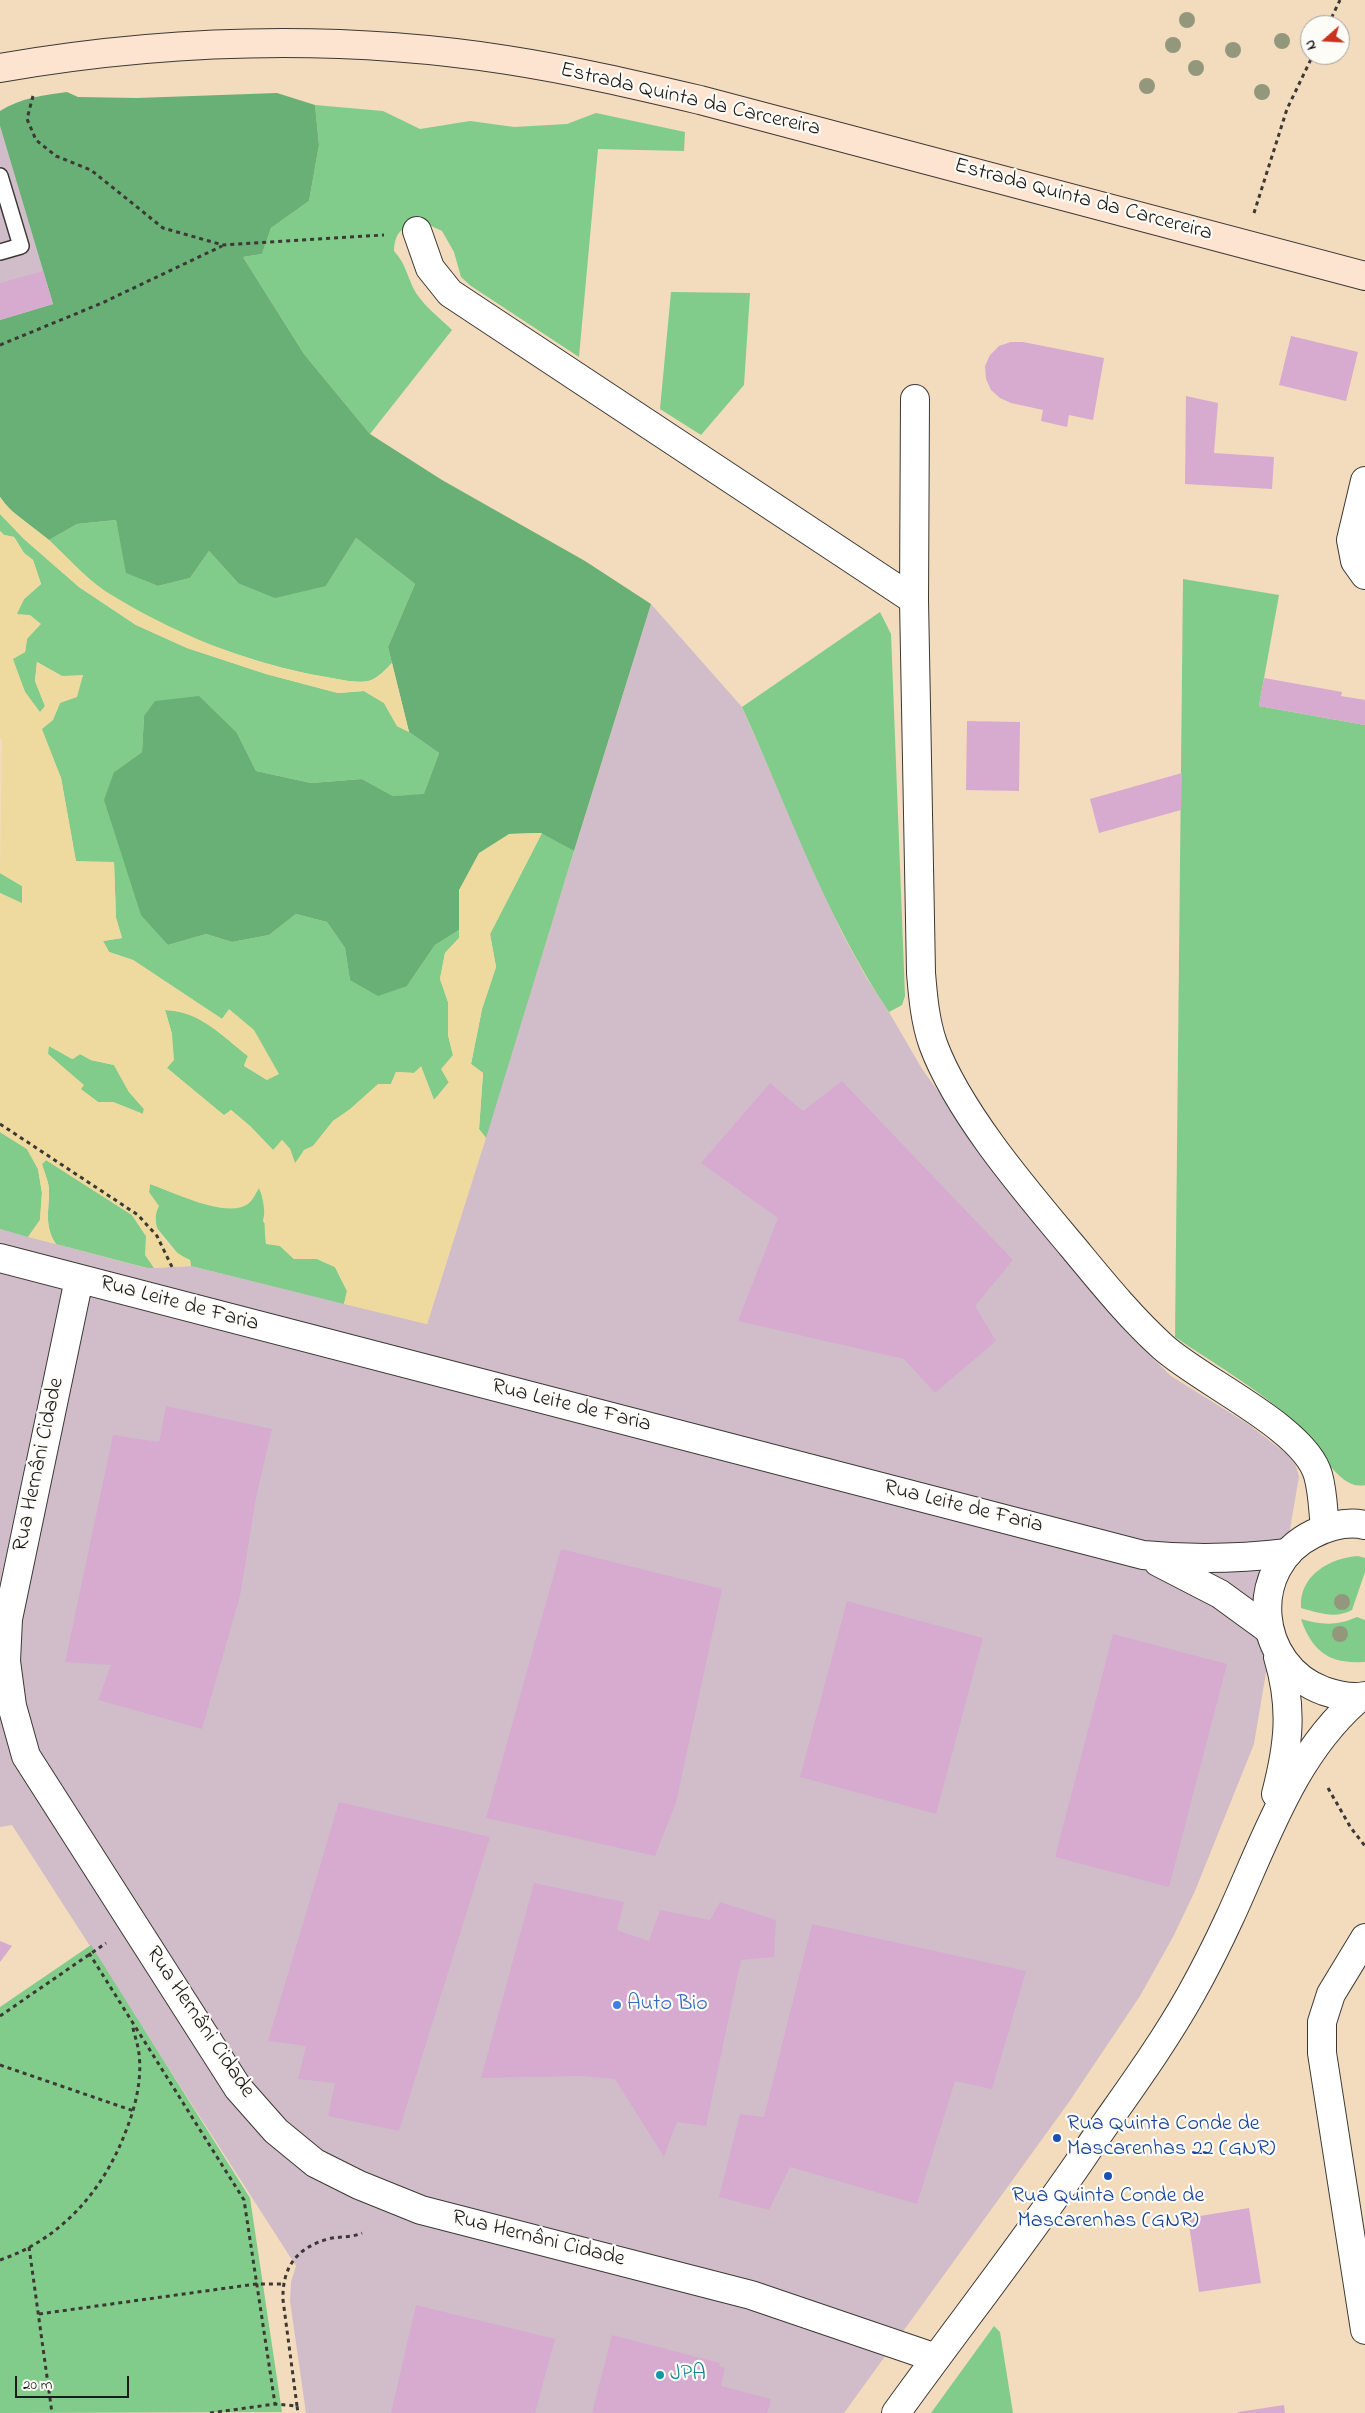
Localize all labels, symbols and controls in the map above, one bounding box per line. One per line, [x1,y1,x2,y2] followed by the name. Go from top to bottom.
[1300,15,1350,65] north arrow
[1300,37,1323,53] text: N
[557,58,823,144] street label: Estrada Quinta da Carcereira
[951,154,1215,248] street label: Estrada Quinta da Carcereira
[97,1271,261,1339] street label: Rua Leite de Faria
[489,1374,653,1440] street label: Rua Leite de Faria
[9,1376,71,1554] street label: Rua Hernâni Cidade
[881,1475,1045,1541] street label: Rua Leite de Faria
[139,1942,259,2104] street label: Rua Hernâni Cidade
[627,1992,708,2018] place label: Auto Bio
[611,1999,623,2011] marker: Auto Bio
[1067,2112,1276,2164] place label: Rua Quinta Conde de Mascarenhas 22 (GNR)
[1051,2132,1063,2144] marker: Rua Quinta Conde de Mascarenhas 22 (GNR)
[1102,2170,1114,2182] marker: Rua Quinta Conde de Mascarenhas (GNR)
[1012,2184,1204,2236] place label: Rua Quinta Conde de Mascarenhas (GNR)
[449,2206,627,2274] street label: Rua Hernâni Cidade
[670,2362,706,2388] place label: JPA
[18,2366,131,2398] scale bar
[654,2369,666,2381] marker: JPA
[23,2374,52,2396] text: 20 m

